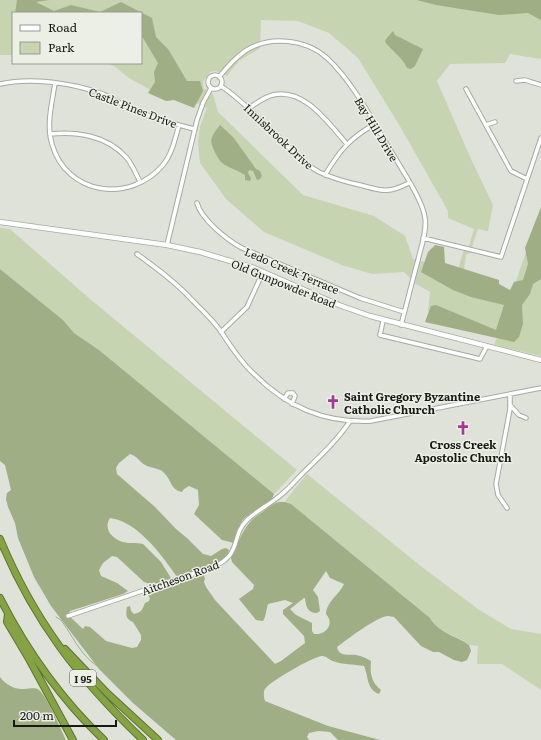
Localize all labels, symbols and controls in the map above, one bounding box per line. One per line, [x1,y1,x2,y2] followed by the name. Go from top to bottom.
[12,12,142,64] legend
[48,18,78,36] text: Road
[48,38,75,56] text: Park
[87,83,180,131] street label: Castle Pines Drive
[351,94,403,164] street label: Bay Hill Drive
[241,100,317,173] street label: Innisbrook Drive
[242,243,342,297] street label: Ledo Creek Terrace
[229,255,339,311] street label: Old Gunpowder Road
[344,388,480,417] place label: Saint Gregory Byzantine Catholic Church
[325,394,341,410] church icon: Saint Gregory Byzantine Catholic Church
[455,420,471,436] church icon: Cross Creek Apostolic Church
[414,436,512,465] place label: Cross Creek Apostolic Church
[139,555,221,598] street label: Aitcheson Road
[70,670,96,686] road number: I 95
[14,702,116,728] scale bar
[20,706,54,724] text: 200 m

